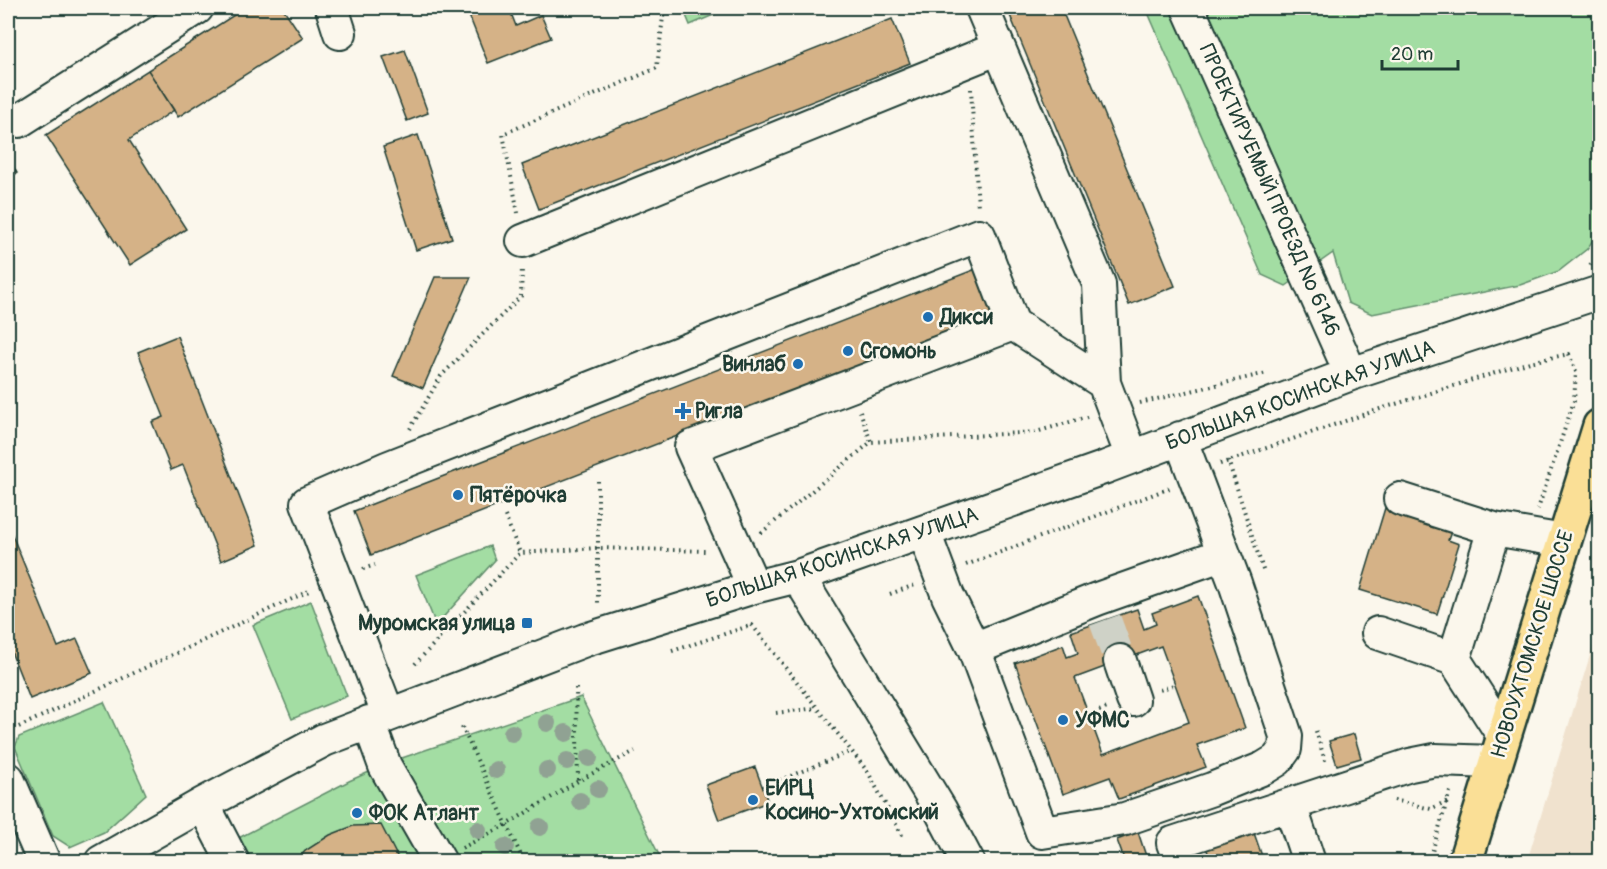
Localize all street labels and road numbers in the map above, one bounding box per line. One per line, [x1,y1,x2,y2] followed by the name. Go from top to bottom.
[1193,40,1346,340] street label: ПРОЕКТИРУЕМЫЙ ПРОЕЗД № 6146
[1162,334,1439,457] street label: БОЛЬШАЯ КОСИНСКАЯ УЛИЦА
[703,501,982,614] street label: БОЛЬШАЯ КОСИНСКАЯ УЛИЦА
[1485,527,1580,761] street label: НОВОУХТОМСКОЕ ШОССЕ

